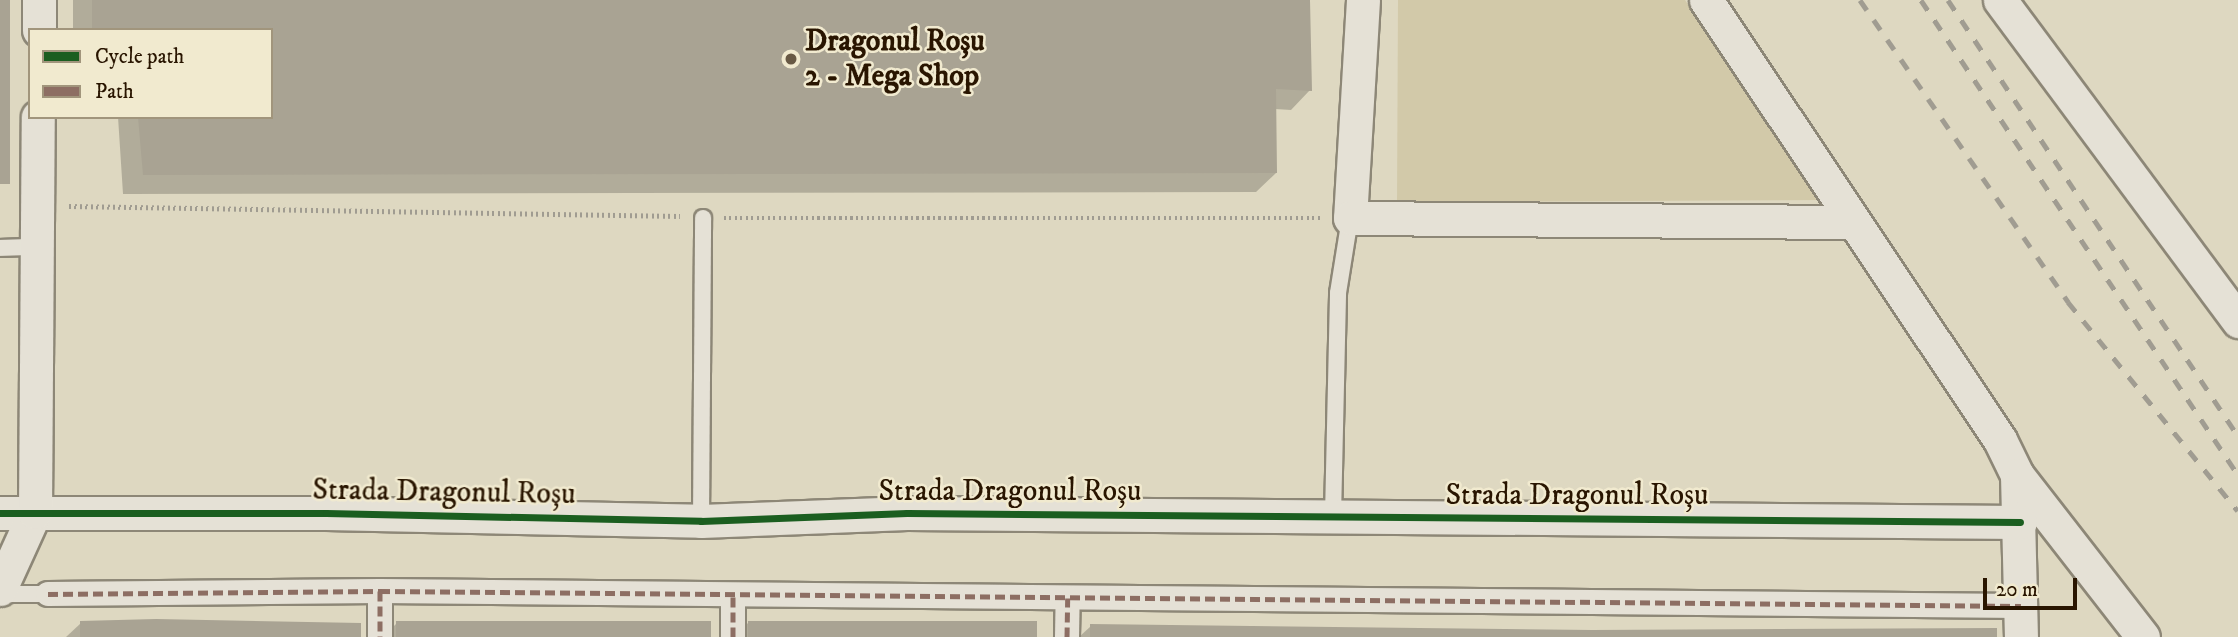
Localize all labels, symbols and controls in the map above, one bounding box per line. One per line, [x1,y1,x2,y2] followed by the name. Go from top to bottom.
[805,24,985,94] place label: Dragonul Roșu 2 - Mega Shop
[28,28,273,119] legend
[95,44,184,70] text: Cycle path
[783,51,799,67] marker: Dragonul Roșu 2 - Mega Shop
[95,79,134,105] text: Path
[312,473,576,513] street label: Strada Dragonul Roșu
[878,474,1142,510] street label: Strada Dragonul Roșu
[1445,478,1709,514] street label: Strada Dragonul Roșu
[1986,564,2080,608] scale bar
[1996,577,2038,603] text: 20 m

